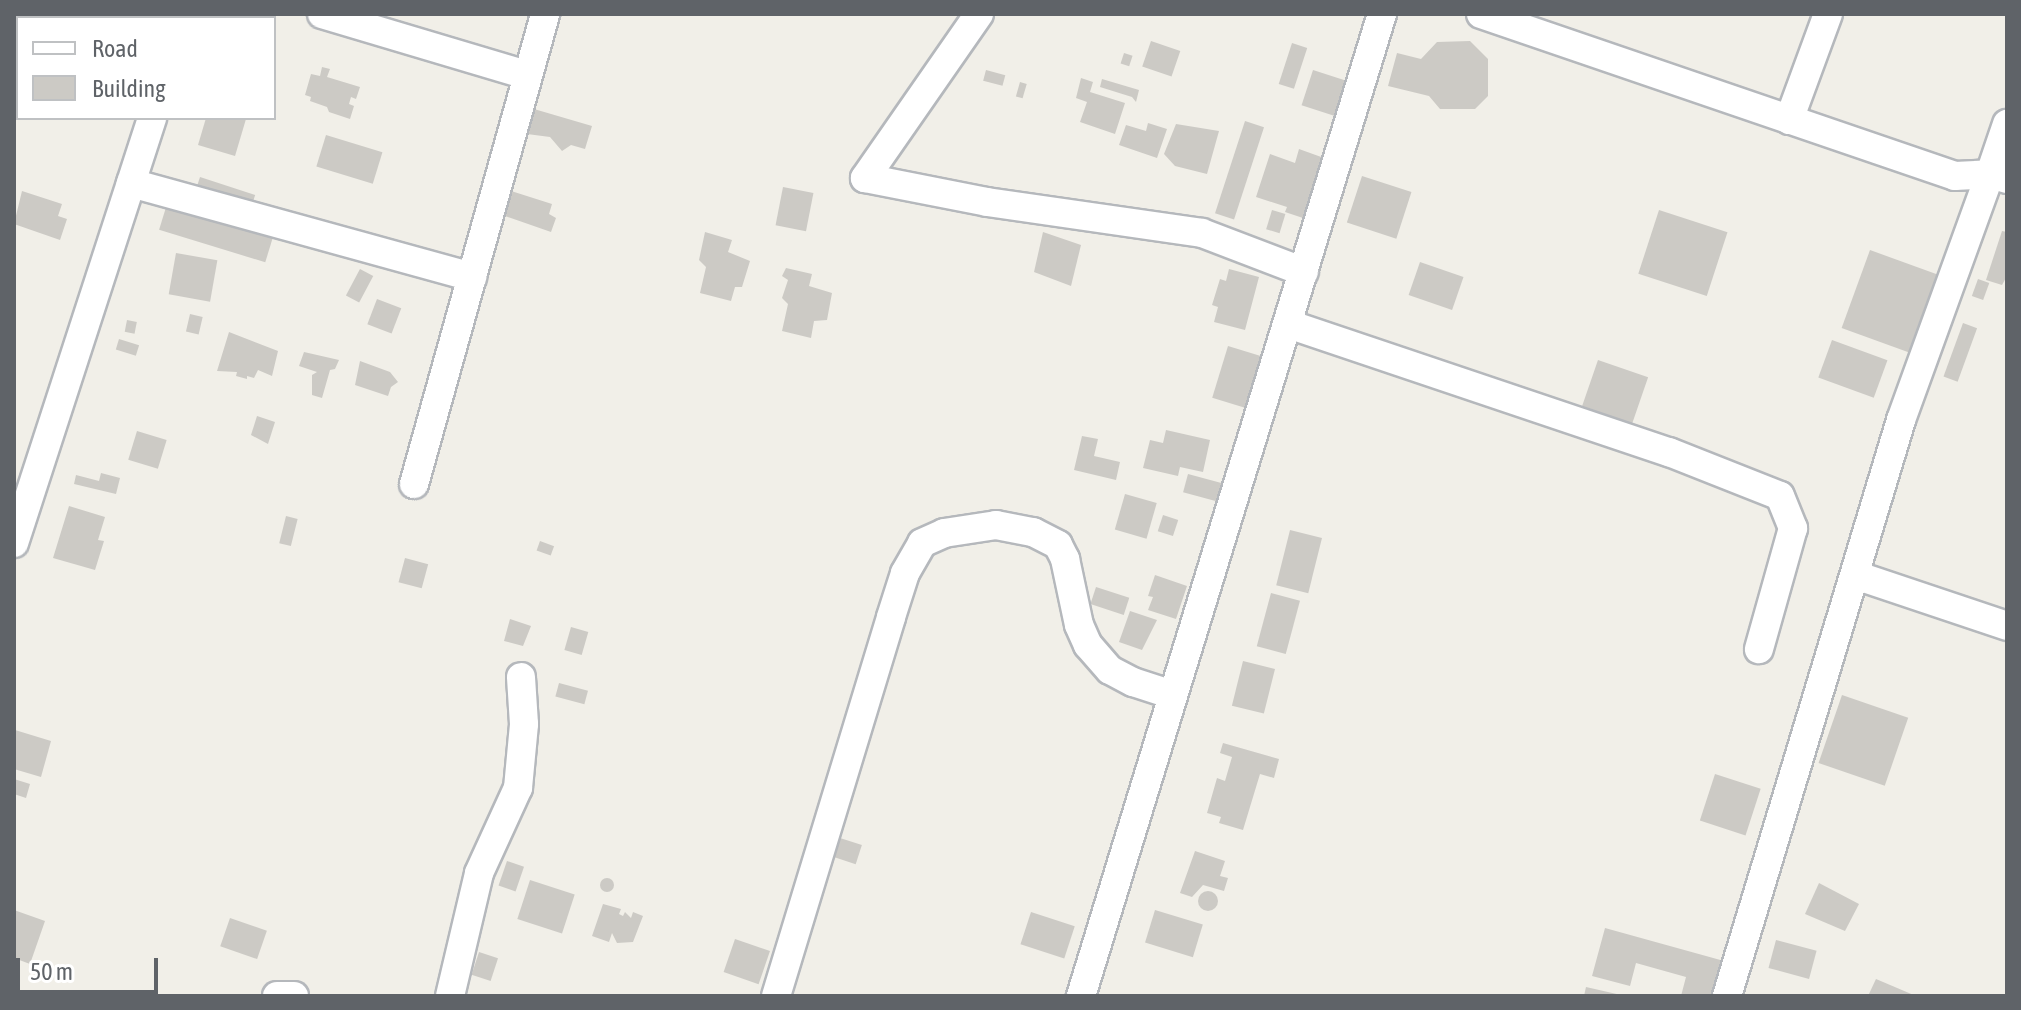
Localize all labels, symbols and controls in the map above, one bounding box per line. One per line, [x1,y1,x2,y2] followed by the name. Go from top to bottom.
[16,16,276,120] legend
[92,35,138,62] text: Road
[92,75,165,102] text: Building
[20,942,162,992] scale bar
[30,958,73,985] text: 50 m

